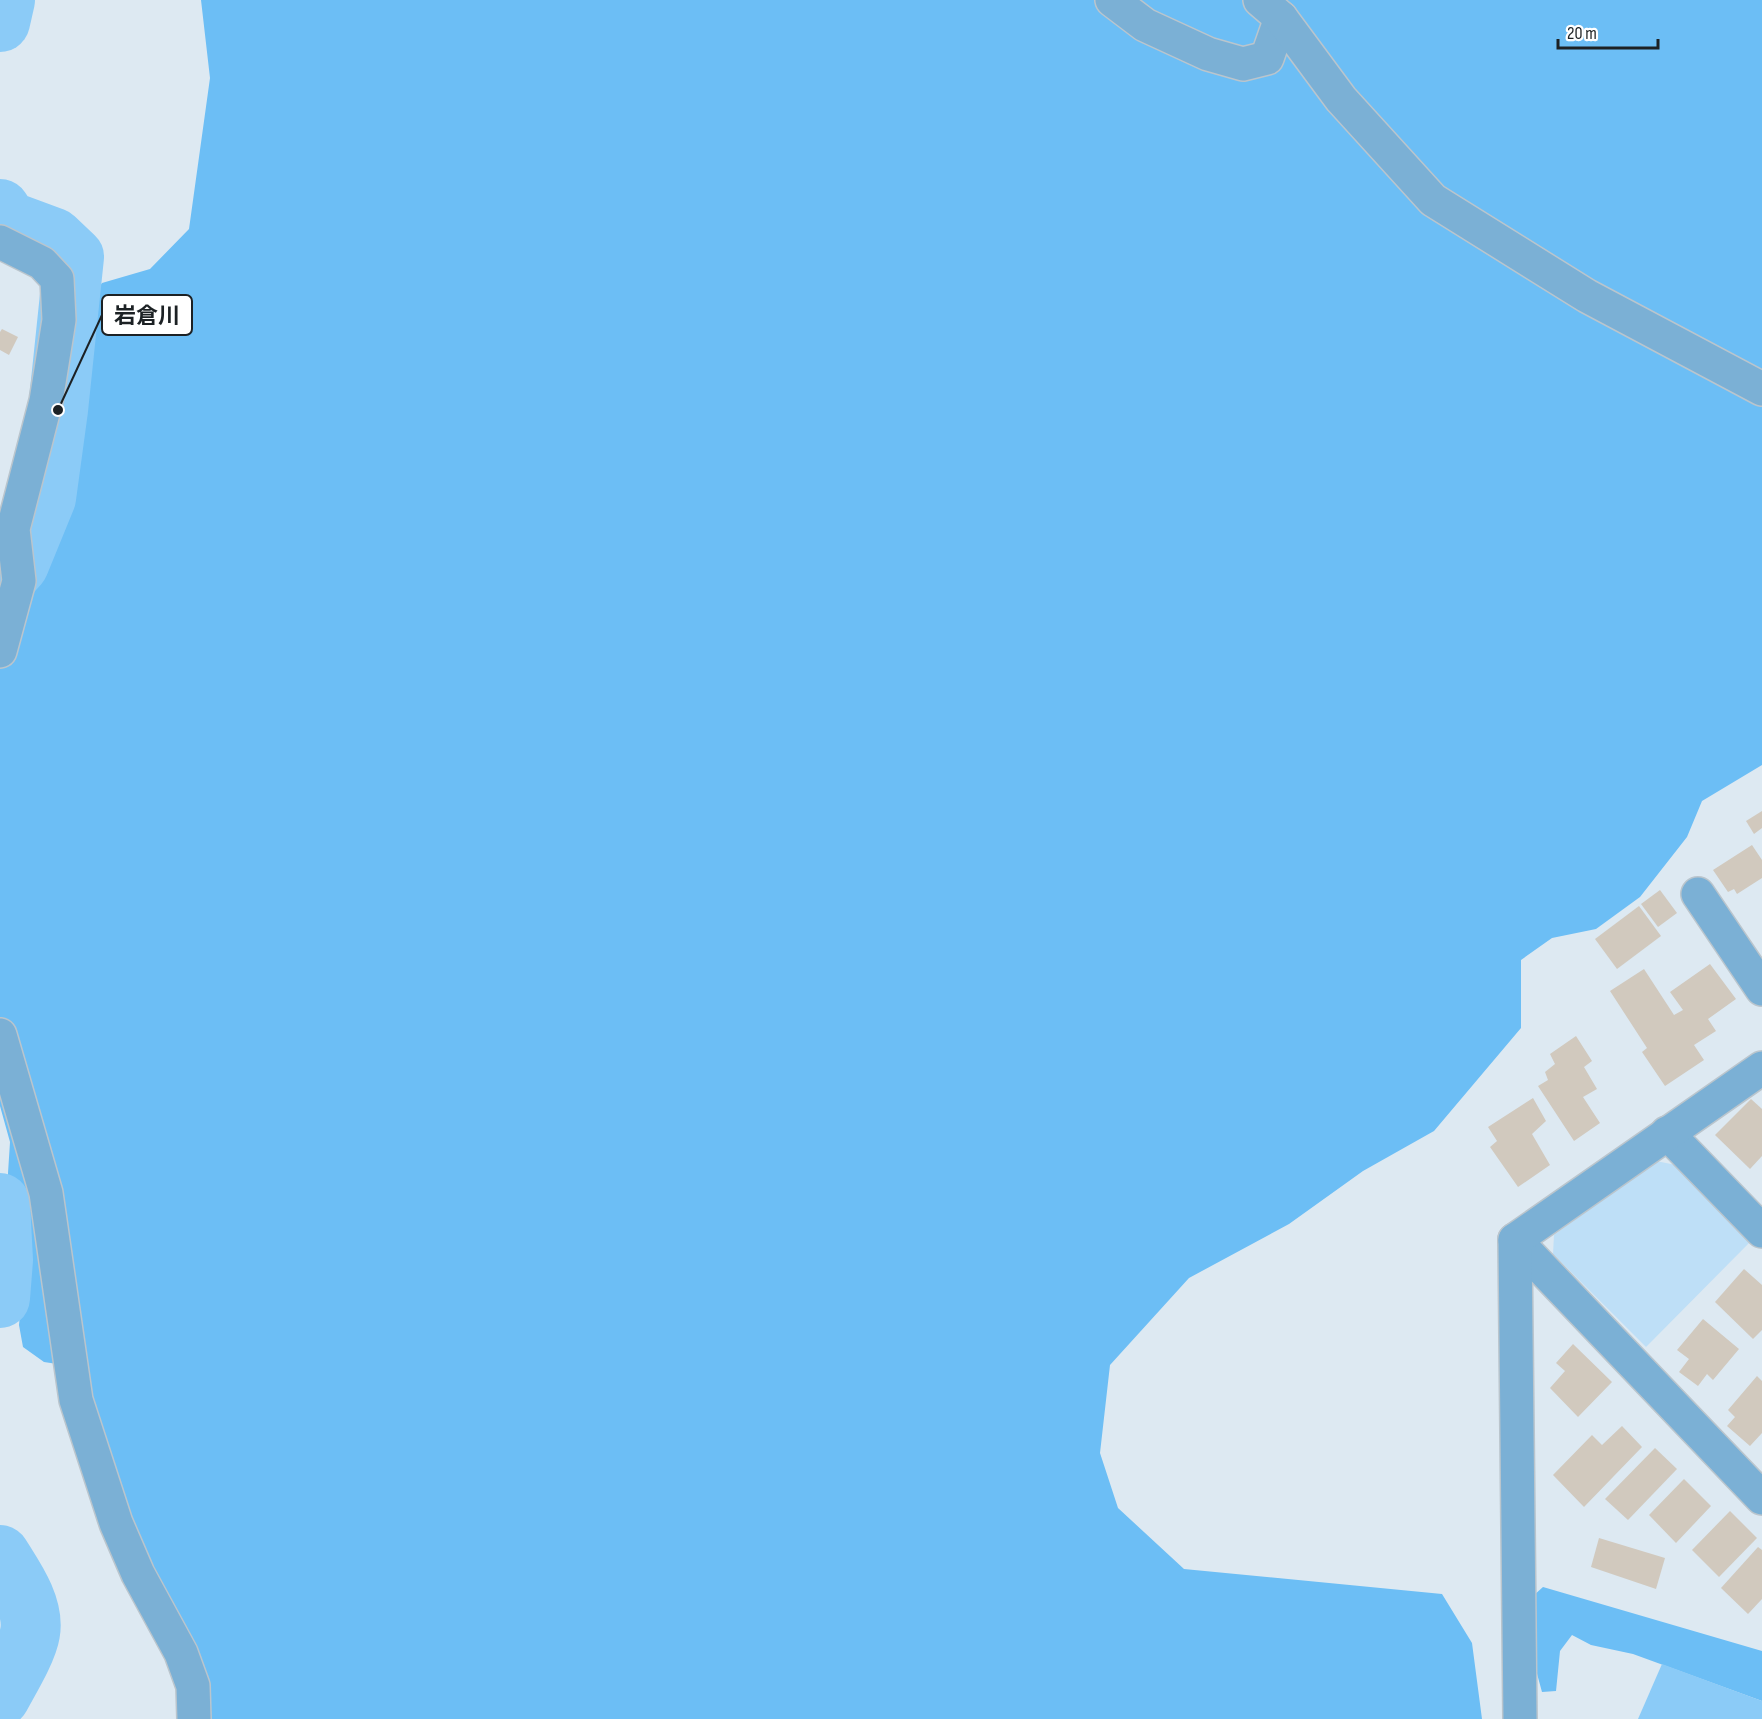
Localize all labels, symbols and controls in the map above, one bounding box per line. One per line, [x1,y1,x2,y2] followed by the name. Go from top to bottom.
[1558,12,1658,50] scale bar
[1567,23,1597,44] text: 20 m
[102,295,192,335] callout: 岩倉川
[114,303,180,330] text: 岩倉川

